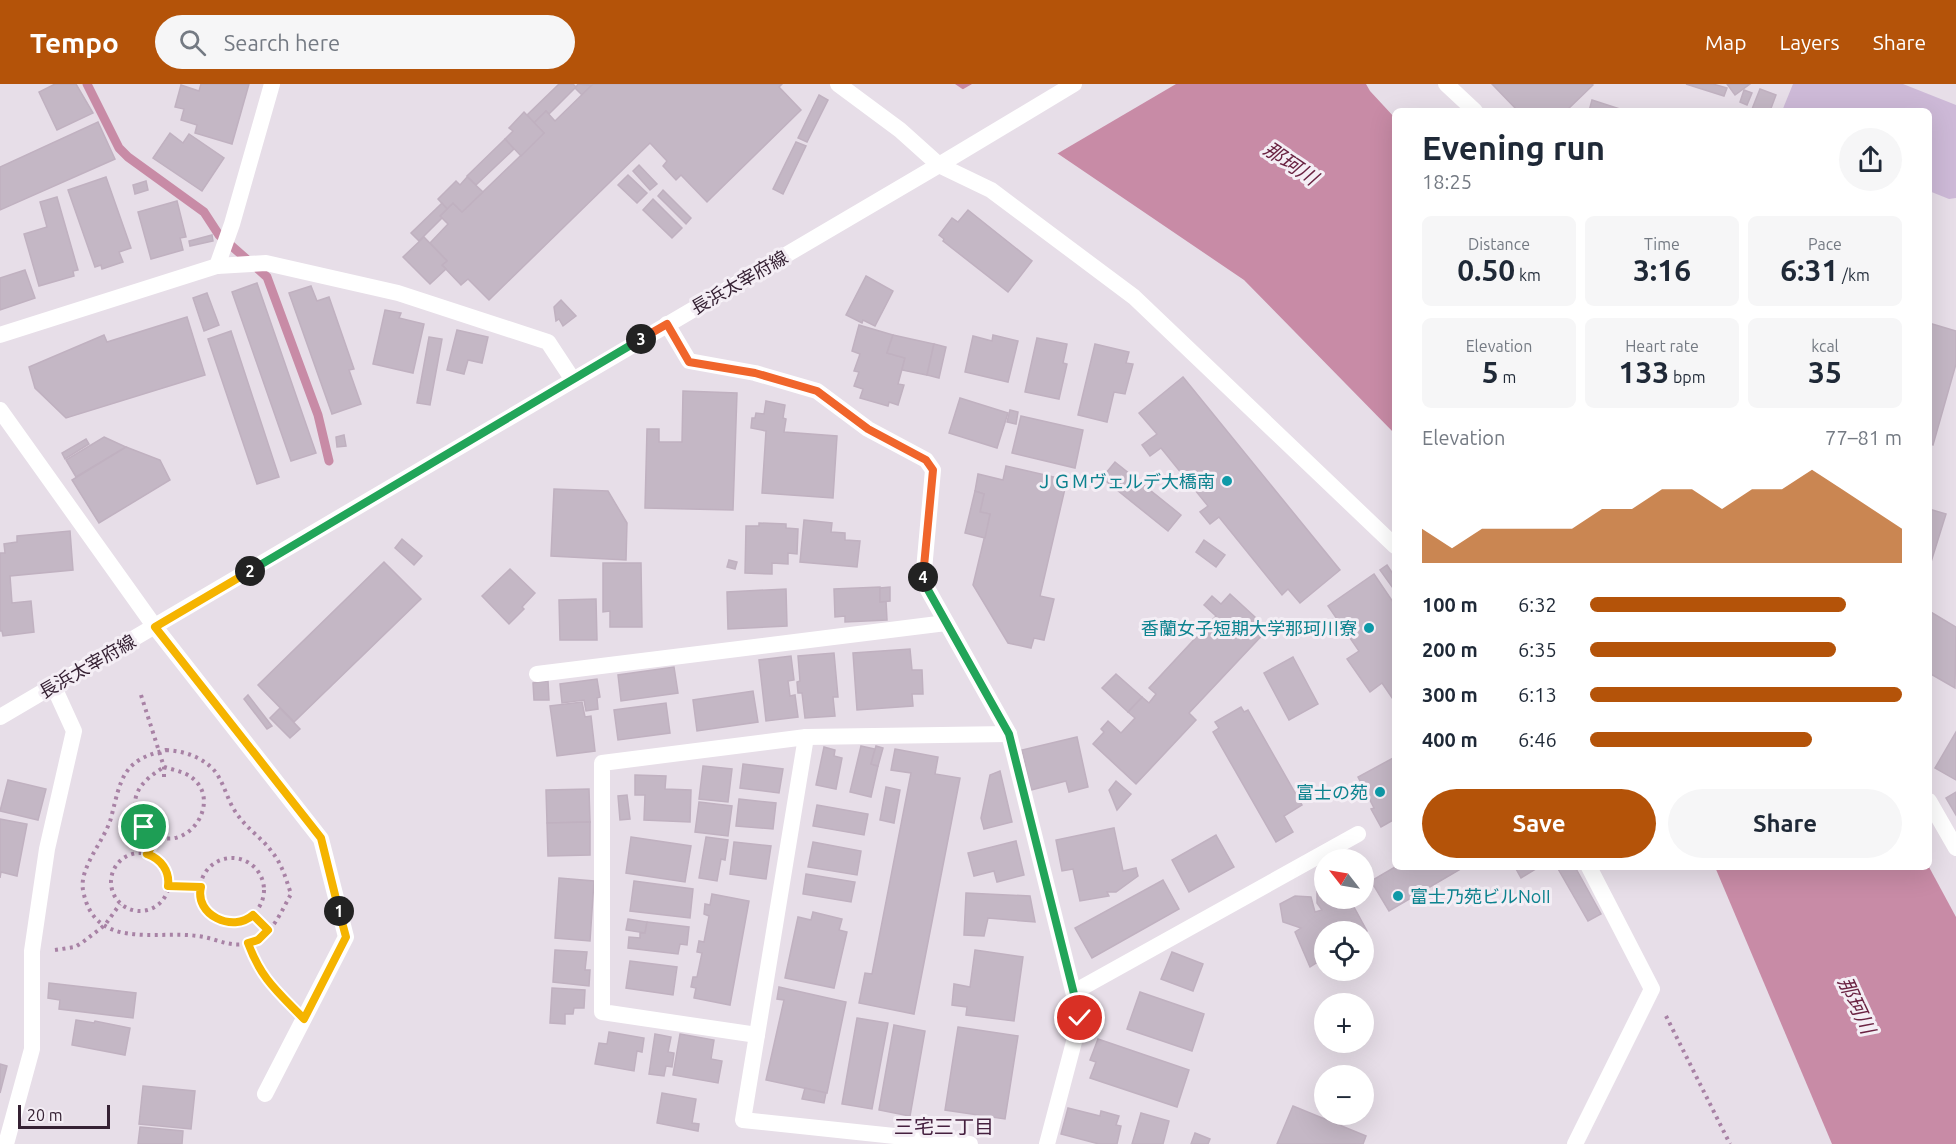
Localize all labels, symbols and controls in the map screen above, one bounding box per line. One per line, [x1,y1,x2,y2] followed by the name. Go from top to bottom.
[155,15,575,69] search box
[176,26,209,59] icon: search
[30,27,119,58] text: Tempo
[224,30,340,55] text: Search here
[1705,30,1746,54] text: Map
[1779,30,1840,54] text: Layers
[1873,30,1926,54] text: Share
[1839,128,1902,191] button: share
[1422,129,1605,166] text: Evening run
[1260,137,1324,190] water label: 那珂川
[1422,170,1472,193] text: 18:25
[1468,235,1530,253] text: Distance
[1644,235,1680,253] text: Time
[1808,235,1842,253] text: Pace
[687,246,791,318] street label: 長浜太宰府線
[1457,253,1515,287] text: 0.50
[1633,253,1691,287] text: 3:16
[1780,253,1838,287] text: 6:31
[1515,266,1541,284] text: km
[1838,266,1870,284] text: /km
[626,324,656,354] pin: 3
[636,330,646,348] text: 3
[1466,337,1532,355] text: Elevation
[1625,337,1699,355] text: Heart rate
[1811,337,1839,355] text: kcal
[1482,355,1499,389] text: 5
[1619,355,1669,389] text: 133
[1808,355,1842,389] text: 35
[1499,368,1516,386] text: m
[1669,368,1705,386] text: bpm
[1422,426,1505,449] text: Elevation
[1825,426,1902,449] text: 77–81 m
[1035,471,1215,491] place label: ＪＧＭヴェルデ大橋南
[1220,474,1234,488] marker: ＪＧＭヴェルデ大橋南
[235,556,265,586] pin: 2
[245,562,255,580] text: 2
[908,562,938,592] pin: 4
[918,568,928,586] text: 4
[1422,593,1478,616] text: 100 m
[1518,593,1557,616] text: 6:32
[1141,618,1357,638] place label: 香蘭女子短期大学那珂川寮
[1362,621,1376,635] marker: 香蘭女子短期大学那珂川寮
[35,630,139,702] street label: 長浜太宰府線
[1422,638,1478,661] text: 200 m
[1518,638,1557,661] text: 6:35
[1422,683,1478,706] text: 300 m
[1518,683,1557,706] text: 6:13
[1422,728,1478,751] text: 400 m
[1518,728,1557,751] text: 6:46
[1296,782,1368,802] place label: 富士の苑
[1373,785,1387,799] marker: 富士の苑
[1422,789,1656,858] button: Save
[1668,789,1902,858] button: Share
[118,801,169,852] pin
[127,810,160,843] icon: arrive
[1314,849,1374,909] north arrow
[1314,849,1374,1125] map controls
[1410,886,1551,906] place label: 富士乃苑ビルNoII
[1391,889,1405,903] marker: 富士乃苑ビルNoII
[324,896,354,926] pin: 1
[334,902,344,920] text: 1
[1314,921,1374,981] button: locate
[1834,973,1881,1039] water label: 那珂川
[1054,992,1105,1043] pin
[1314,993,1374,1053] button: +
[1063,1001,1096,1034] icon: check
[1314,1065,1374,1125] button: −
[18,1102,110,1130] scale bar
[27,1106,63,1124] text: 20 m
[894,1115,994,1138] district label: 三宅三丁目

